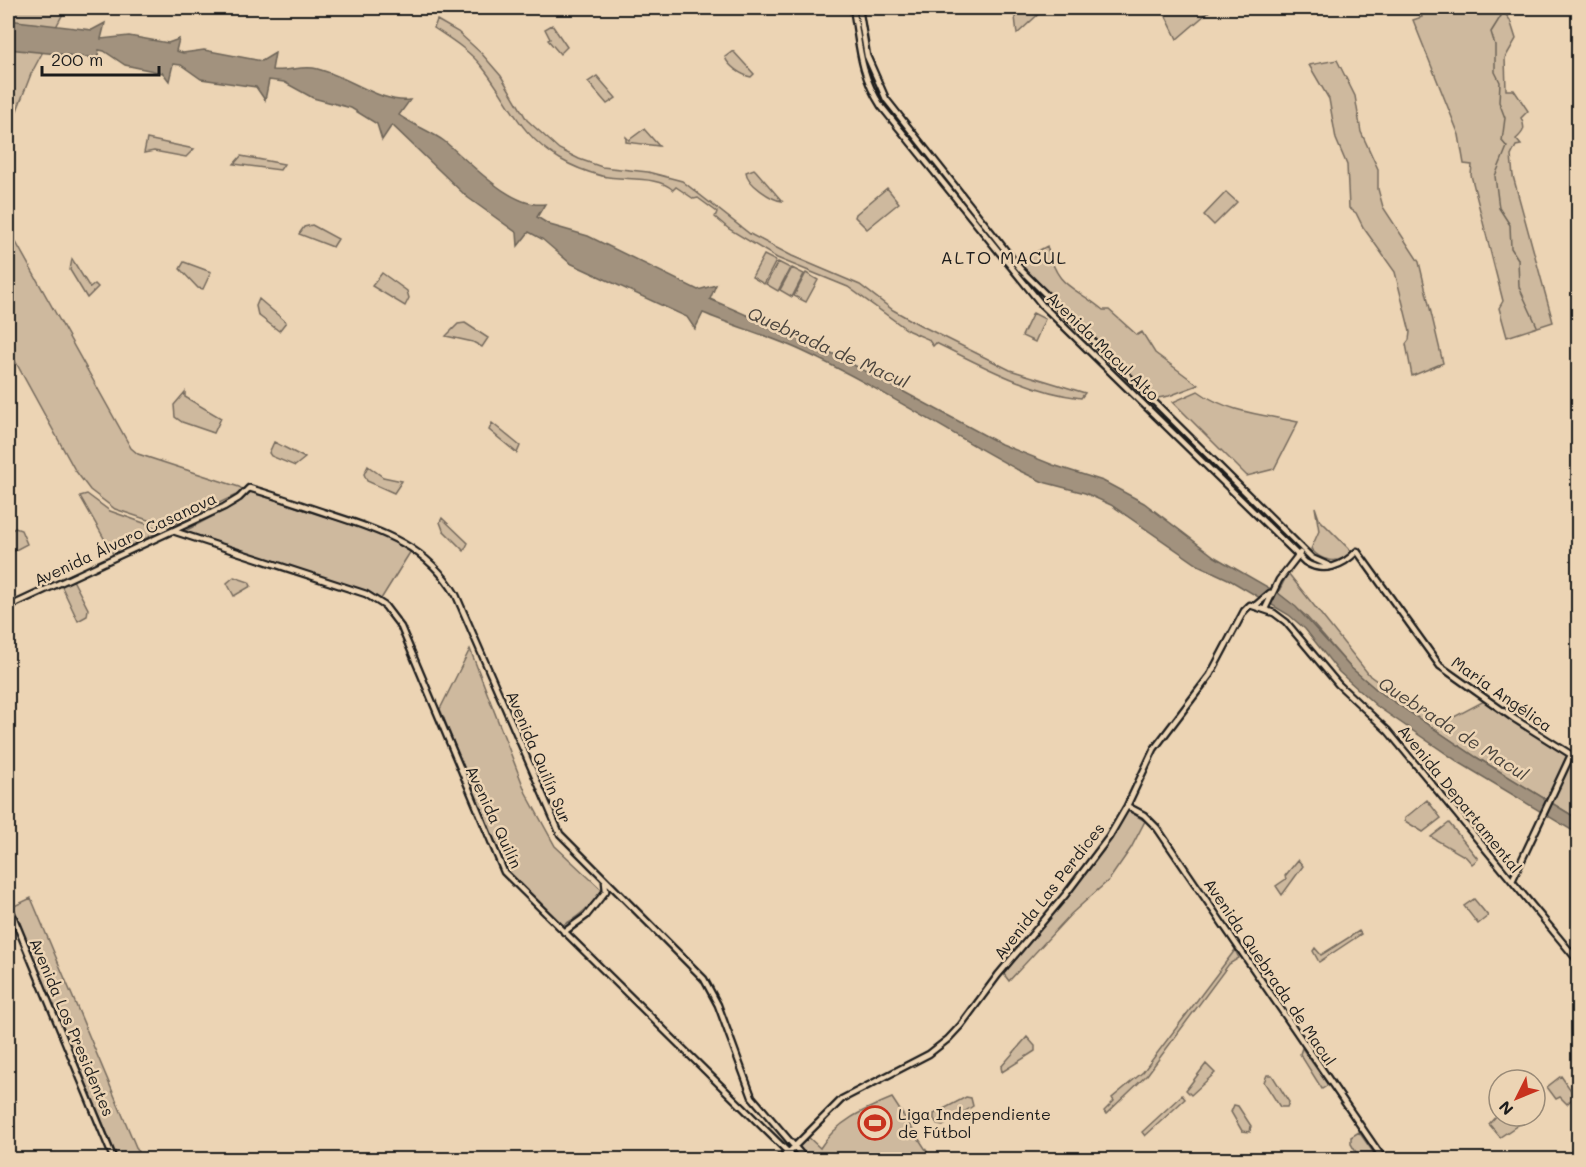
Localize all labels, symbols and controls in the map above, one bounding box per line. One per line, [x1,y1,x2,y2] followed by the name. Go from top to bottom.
[42,39,159,77] scale bar
[51,47,103,71] text: 200 m
[940,245,1068,269] district label: ALTO MACUL
[1043,287,1164,405] street label: Avenida Macul Alto
[744,301,913,394] water label: Quebrada de Macul
[30,487,219,590] street label: Avenida Álvaro Casanova
[1448,651,1557,736] street label: María Angélica
[1374,671,1533,786] water label: Quebrada de Macul
[502,687,577,826] street label: Avenida Quilín Sur
[1394,720,1527,877] street label: Avenida Departamental
[462,762,527,871] street label: Avenida Quilín
[989,818,1109,963] street label: Avenida Las Perdices
[1200,874,1341,1069] street label: Avenida Quebrada de Macul
[25,934,120,1119] street label: Avenida Los Presidentes
[1487,1068,1547,1128] north arrow
[1494,1097,1517,1120] text: N
[898,1103,1051,1142] place label: Liga Independiente de Fútbol
[857,1105,893,1141] sports icon: Liga Independiente de Fútbol

